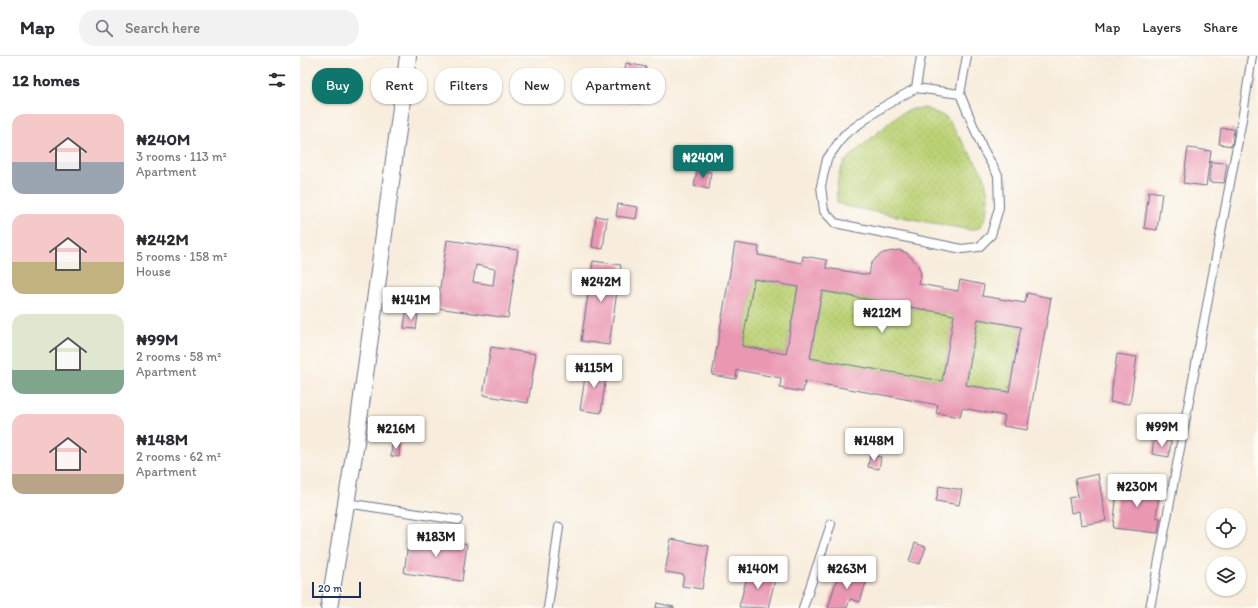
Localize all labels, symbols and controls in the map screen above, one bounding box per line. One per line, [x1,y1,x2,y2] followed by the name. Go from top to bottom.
[79,10,359,46] search box
[20,16,55,39] text: Map
[93,17,115,39] icon: search
[125,19,200,37] text: Search here
[1095,19,1120,36] text: Map
[1142,19,1181,36] text: Layers
[1203,19,1238,36] text: Share
[312,68,363,104] chip: Buy
[371,68,427,104] chip: Rent
[435,68,502,104] chip: Filters
[510,68,564,104] chip: New
[572,68,665,104] chip: Apartment
[266,69,288,91] icon: filters
[12,70,80,90] text: 12 homes
[136,129,190,149] text: ₦240M
[44,130,92,178] icon: home
[675,145,731,179] pin: ₦240M
[136,149,227,164] text: 3 rooms · 113 m²
[682,150,724,165] text: ₦240M
[136,164,197,179] text: Apartment
[136,229,189,249] text: ₦242M
[44,230,92,278] icon: home
[136,249,227,264] text: 5 rooms · 158 m²
[136,264,171,279] text: House
[573,269,629,303] pin: ₦242M
[581,274,621,289] text: ₦242M
[383,287,439,321] pin: ₦141M
[392,292,430,307] text: ₦141M
[854,300,910,334] pin: ₦212M
[863,305,901,320] text: ₦212M
[136,329,178,349] text: ₦99M
[44,330,92,378] icon: home
[136,349,221,364] text: 2 rooms · 58 m²
[566,355,622,389] pin: ₦115M
[575,360,613,375] text: ₦115M
[136,364,197,379] text: Apartment
[1138,414,1186,448] pin: ₦99M
[368,416,424,450] pin: ₦216M
[1146,419,1178,434] text: ₦99M
[377,421,415,436] text: ₦216M
[846,428,902,462] pin: ₦148M
[136,429,188,449] text: ₦148M
[44,430,92,478] icon: home
[854,433,894,448] text: ₦148M
[136,449,221,464] text: 2 rooms · 62 m²
[136,464,197,479] text: Apartment
[1109,474,1165,508] pin: ₦230M
[1117,479,1157,494] text: ₦230M
[1206,508,1246,596] map controls
[1206,508,1246,548] button: locate
[408,524,464,558] pin: ₦183M
[416,529,456,544] text: ₦183M
[730,556,786,590] pin: ₦140M
[819,556,875,590] pin: ₦263M
[1206,556,1246,596] button: layers
[738,561,778,576] text: ₦140M
[827,561,867,576] text: ₦263M
[312,580,361,599] scale bar
[318,582,342,595] text: 20 m

